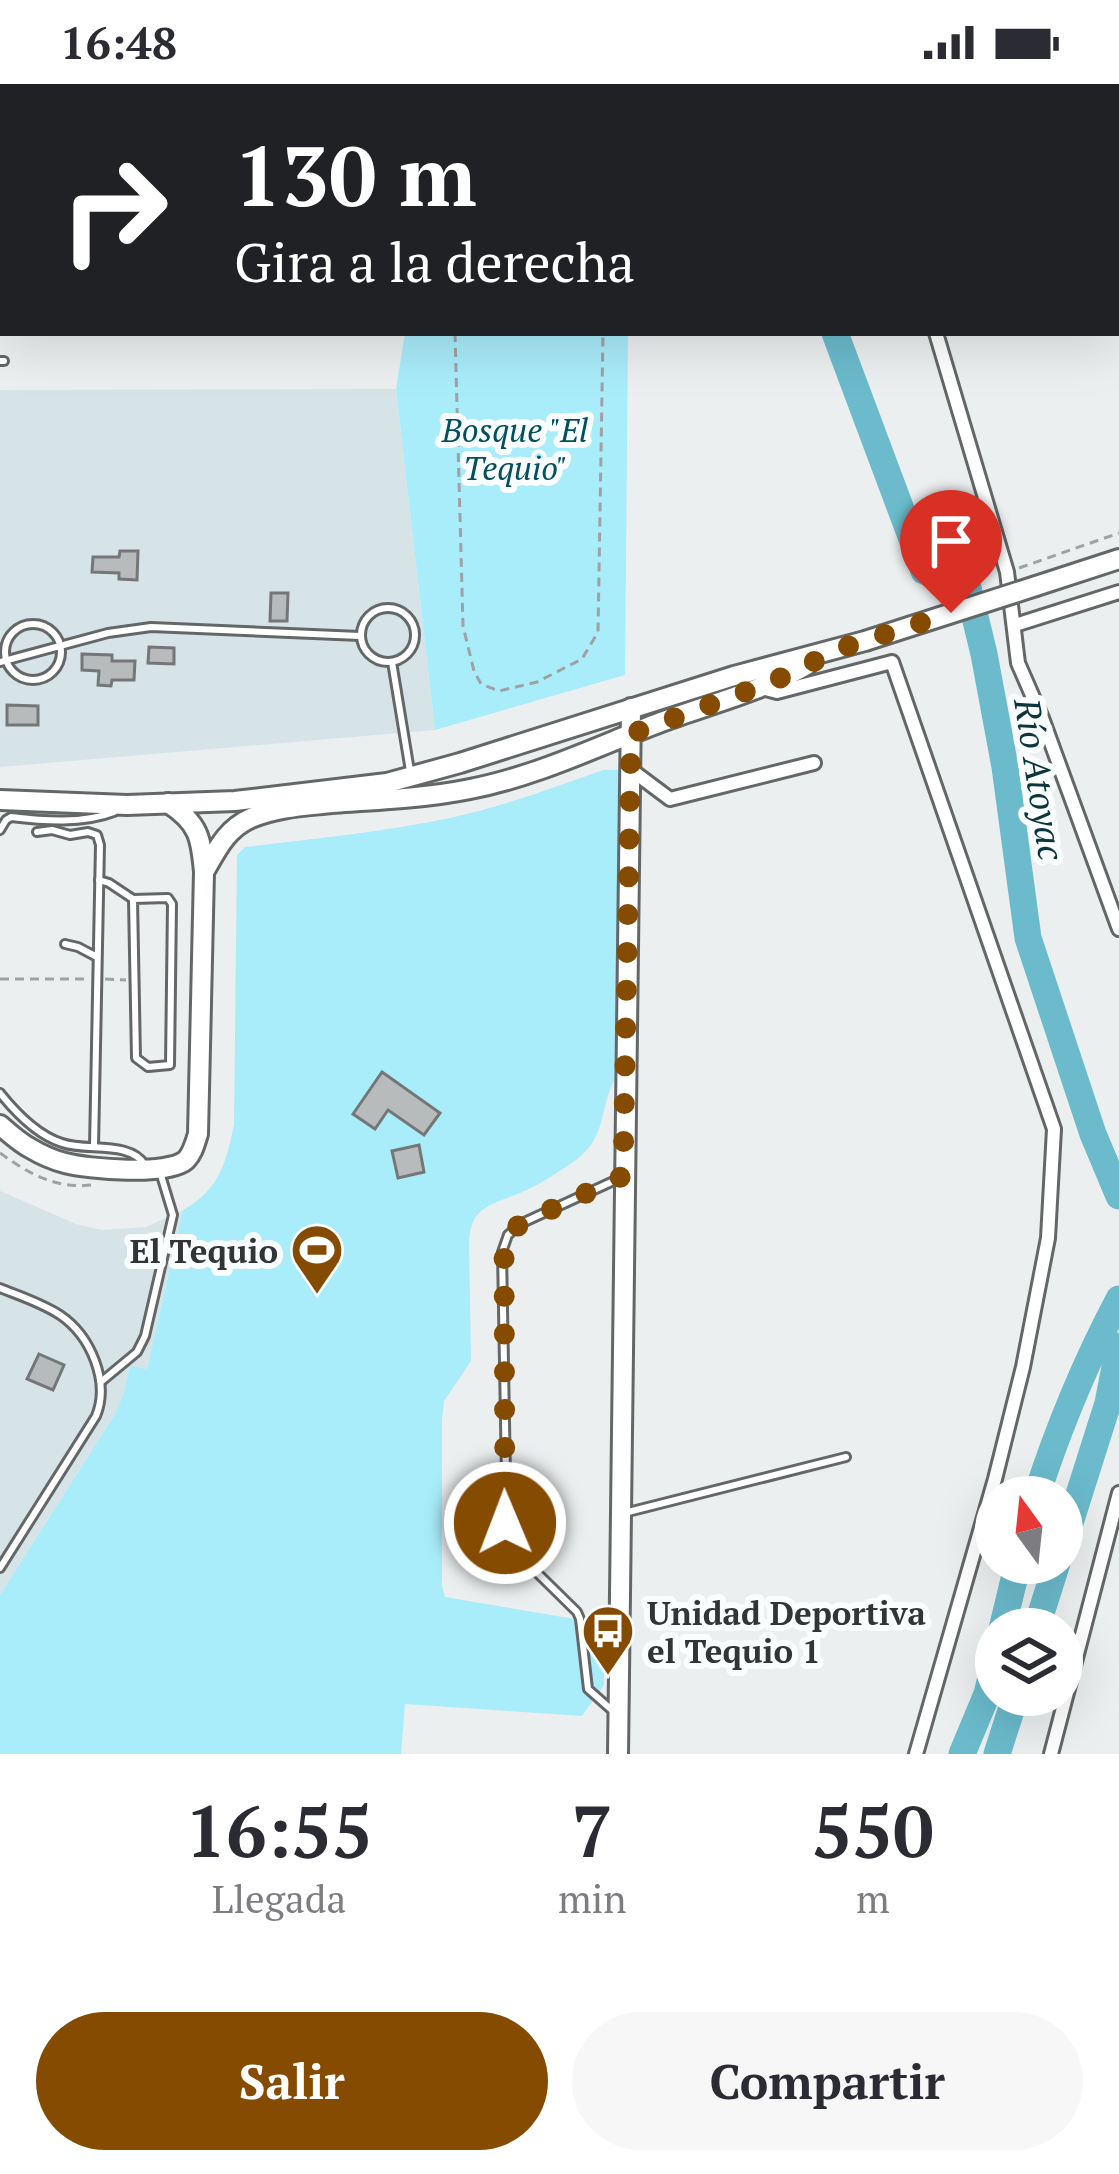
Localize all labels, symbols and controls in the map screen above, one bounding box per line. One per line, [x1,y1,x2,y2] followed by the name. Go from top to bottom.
[60,12,177,72] text: 16:48
[234,119,477,230] text: 130 m
[36,132,192,288] icon: right
[234,226,635,297] text: Gira a la derecha
[441,408,588,489] park label: Bosque "El Tequio"
[900,490,1002,613] pin
[918,508,984,574] icon: arrive
[1004,694,1076,864] water label: Río Atoyac
[289,1222,345,1296] sports icon: El Tequio
[130,1229,278,1272] place label: El Tequio
[442,1460,568,1586] position arrow
[975,1476,1083,1584] north arrow
[975,1476,1083,1716] map controls
[647,1591,926,1672] place label: Unidad Deportiva el Tequio 1
[580,1603,636,1677] bus stop icon: Unidad Deportiva el Tequio 1
[975,1608,1083,1716] button: layers
[185,1782,373,1878] text: 16:55
[572,1782,613,1878] text: 7
[812,1782,934,1878] text: 550
[212,1872,346,1924] text: Llegada
[558,1872,626,1924] text: min
[856,1872,890,1924] text: m
[36,2012,548,2150] button: Salir
[572,2012,1083,2150] button: Compartir

